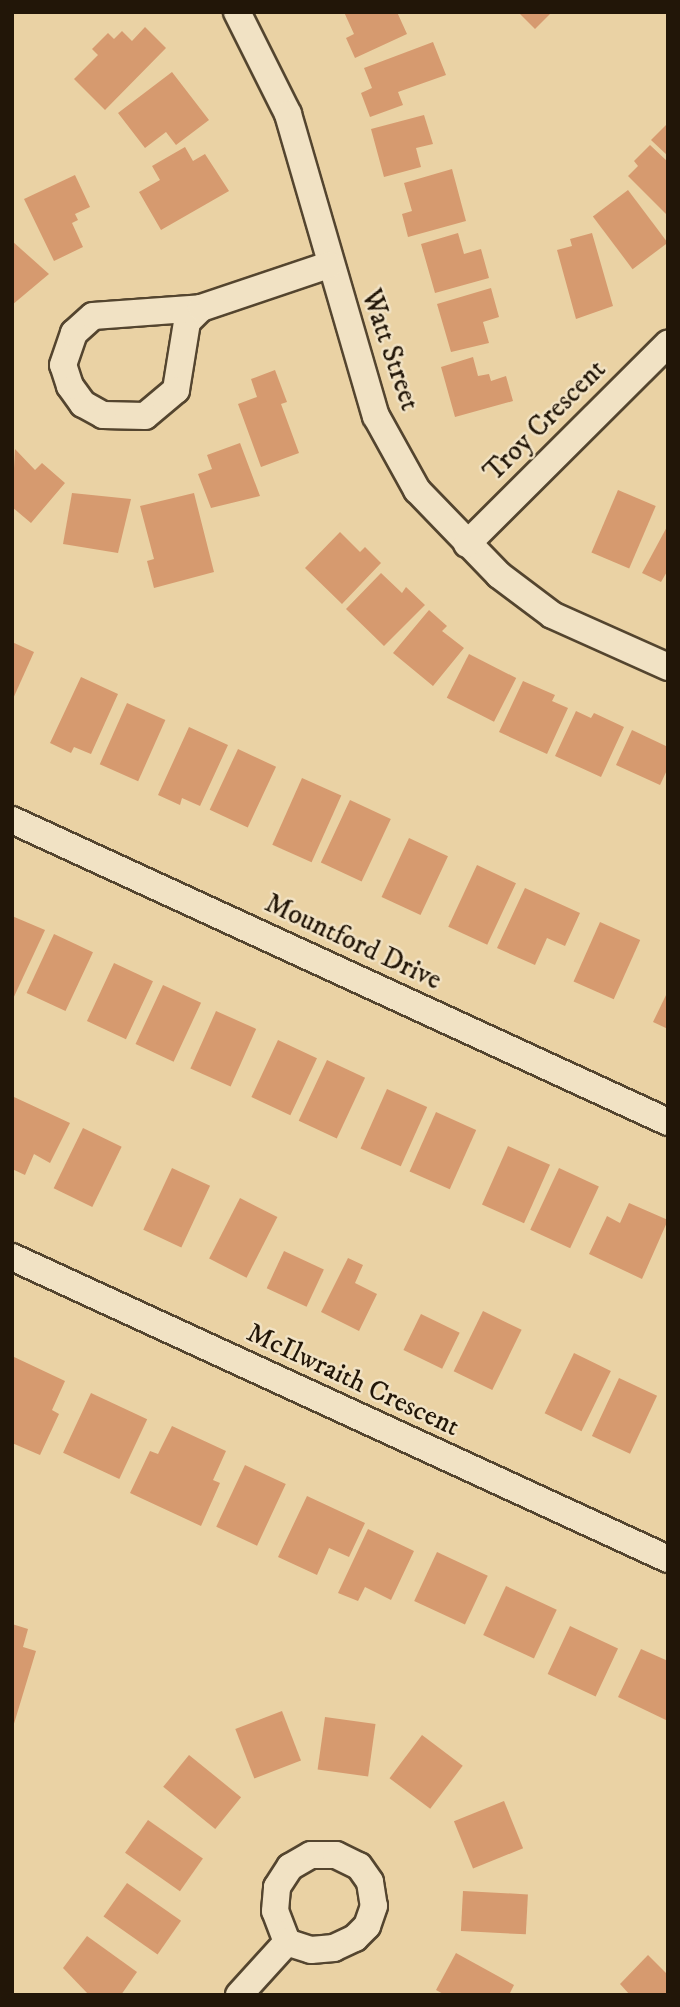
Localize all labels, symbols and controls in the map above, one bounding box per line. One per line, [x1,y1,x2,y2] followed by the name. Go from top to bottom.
[354,285,426,415] street label: Watt Street
[477,353,613,489] street label: Troy Crescent
[259,886,447,998] street label: Mountford Drive
[241,1316,465,1444] street label: McIlwraith Crescent

